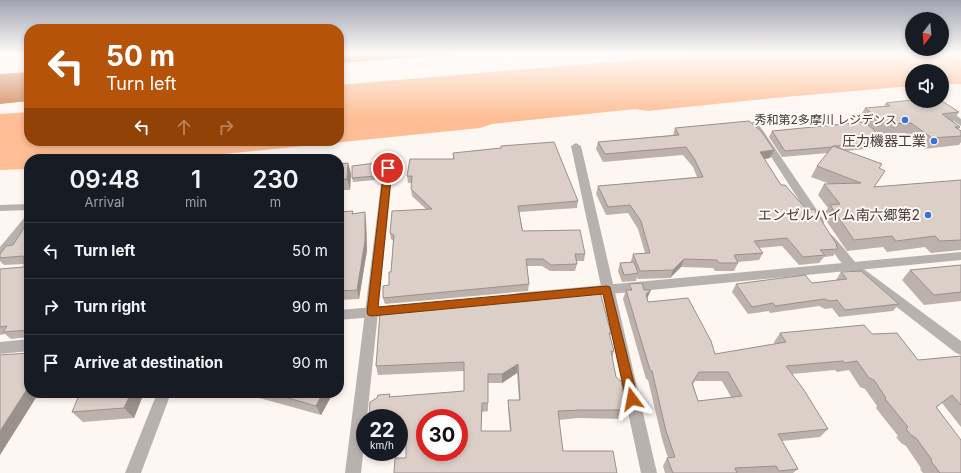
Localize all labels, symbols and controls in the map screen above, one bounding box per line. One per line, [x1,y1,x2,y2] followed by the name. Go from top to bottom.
[905,12,949,56] north arrow
[905,12,949,108] map controls
[106,39,175,73] text: 50 m
[40,40,92,92] icon: left
[905,64,949,108] button: sound
[106,73,176,94] text: Turn left
[755,112,897,127] place label: 秀和第2多摩川 レジデンス
[900,115,910,125] marker: 秀和第2多摩川 レジデンス
[131,116,153,138] icon: left
[173,116,195,138] icon: ahead
[215,116,237,138] icon: right
[842,132,926,149] place label: 圧力機器工業
[929,136,939,146] marker: 圧力機器工業
[371,151,405,185] pin
[377,157,399,179] icon: arrive
[69,165,140,194] text: 09:48
[191,165,201,194] text: 1
[253,165,299,194] text: 230
[84,194,124,210] text: Arrival
[185,194,207,210] text: min
[270,194,281,210] text: m
[758,206,920,223] place label: エンゼルハイム南六郷第2
[923,210,933,220] marker: エンゼルハイム南六郷第2
[40,240,62,262] icon: left
[74,241,135,260] text: Turn left
[292,241,328,260] text: 50 m
[40,296,62,318] icon: right
[74,297,146,316] text: Turn right
[292,297,328,316] text: 90 m
[40,352,62,374] icon: arrive
[74,353,223,372] text: Arrive at destination
[292,353,328,372] text: 90 m
[611,378,653,420] position arrow
[416,409,468,461] speed limit sign: 30
[369,418,395,442] text: 22
[370,439,394,451] text: km/h

